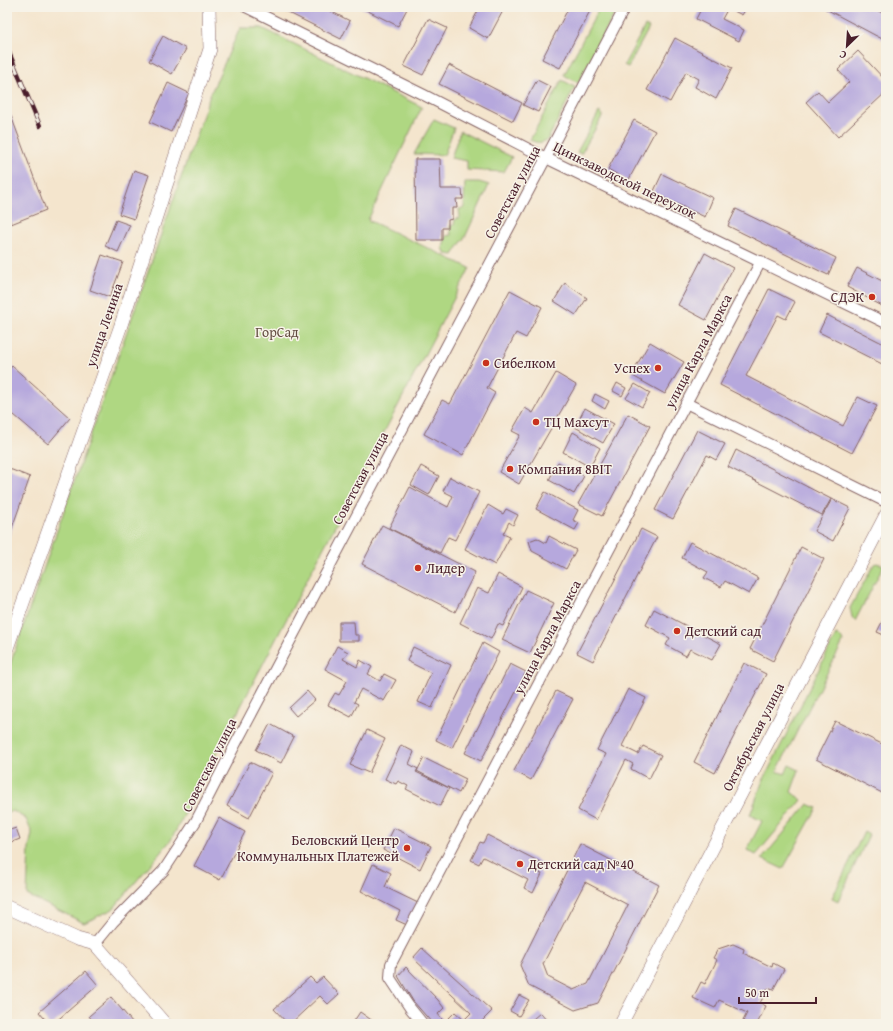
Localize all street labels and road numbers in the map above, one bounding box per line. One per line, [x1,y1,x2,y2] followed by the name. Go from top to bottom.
[550,137,701,224] street label: Цинкзаводской переулок
[479,142,545,242] street label: Советская улица
[80,280,128,371] street label: улица Ленина
[659,290,737,412] street label: улица Карла Маркса
[327,428,393,528] street label: Советская улица
[508,576,586,698] street label: улица Карла Маркса
[717,679,789,795] street label: Октябрьская улица
[177,714,241,815] street label: Советская улица

